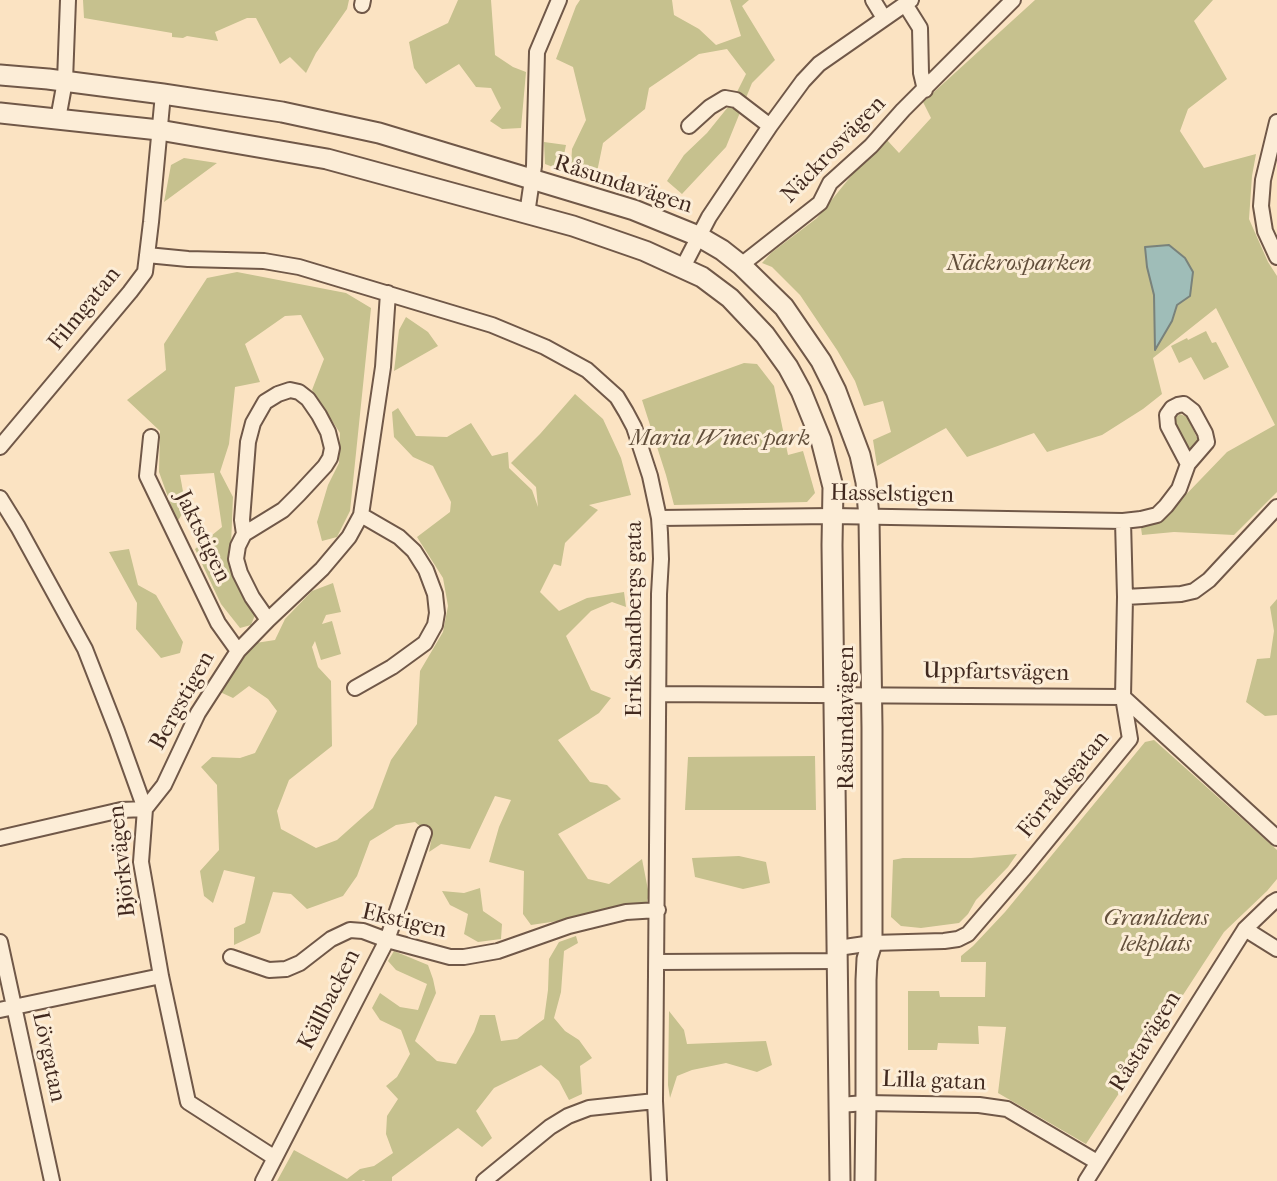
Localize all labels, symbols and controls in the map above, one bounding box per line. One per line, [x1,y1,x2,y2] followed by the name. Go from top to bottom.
[776,91,892,209] street label: Näckrosvägen
[550,150,696,220] street label: Råsundavägen
[946,250,1092,278] park label: Näckrosparken
[43,262,127,356] street label: Filmgatan
[630,425,810,453] park label: Maria Wines park
[830,480,954,510] street label: Hasselstigen
[168,486,236,588] street label: Jaktstigen
[621,521,649,717] street label: Erik Sandbergs gata
[833,646,861,790] street label: Råsundavägen
[145,647,221,755] street label: Bergstigen
[923,658,1069,688] street label: Uppfartsvägen
[1012,726,1116,844] street label: Förrådsgatan
[103,804,143,918] street label: Björkvägen
[359,899,449,945] street label: Ekstigen
[1103,905,1209,959] park label: Granlidens lekplats
[293,945,367,1055] street label: Källbacken
[1104,987,1188,1097] street label: Råstavägen
[25,1009,71,1105] street label: Lövgatan
[882,1066,986,1098] street label: Lilla gatan

